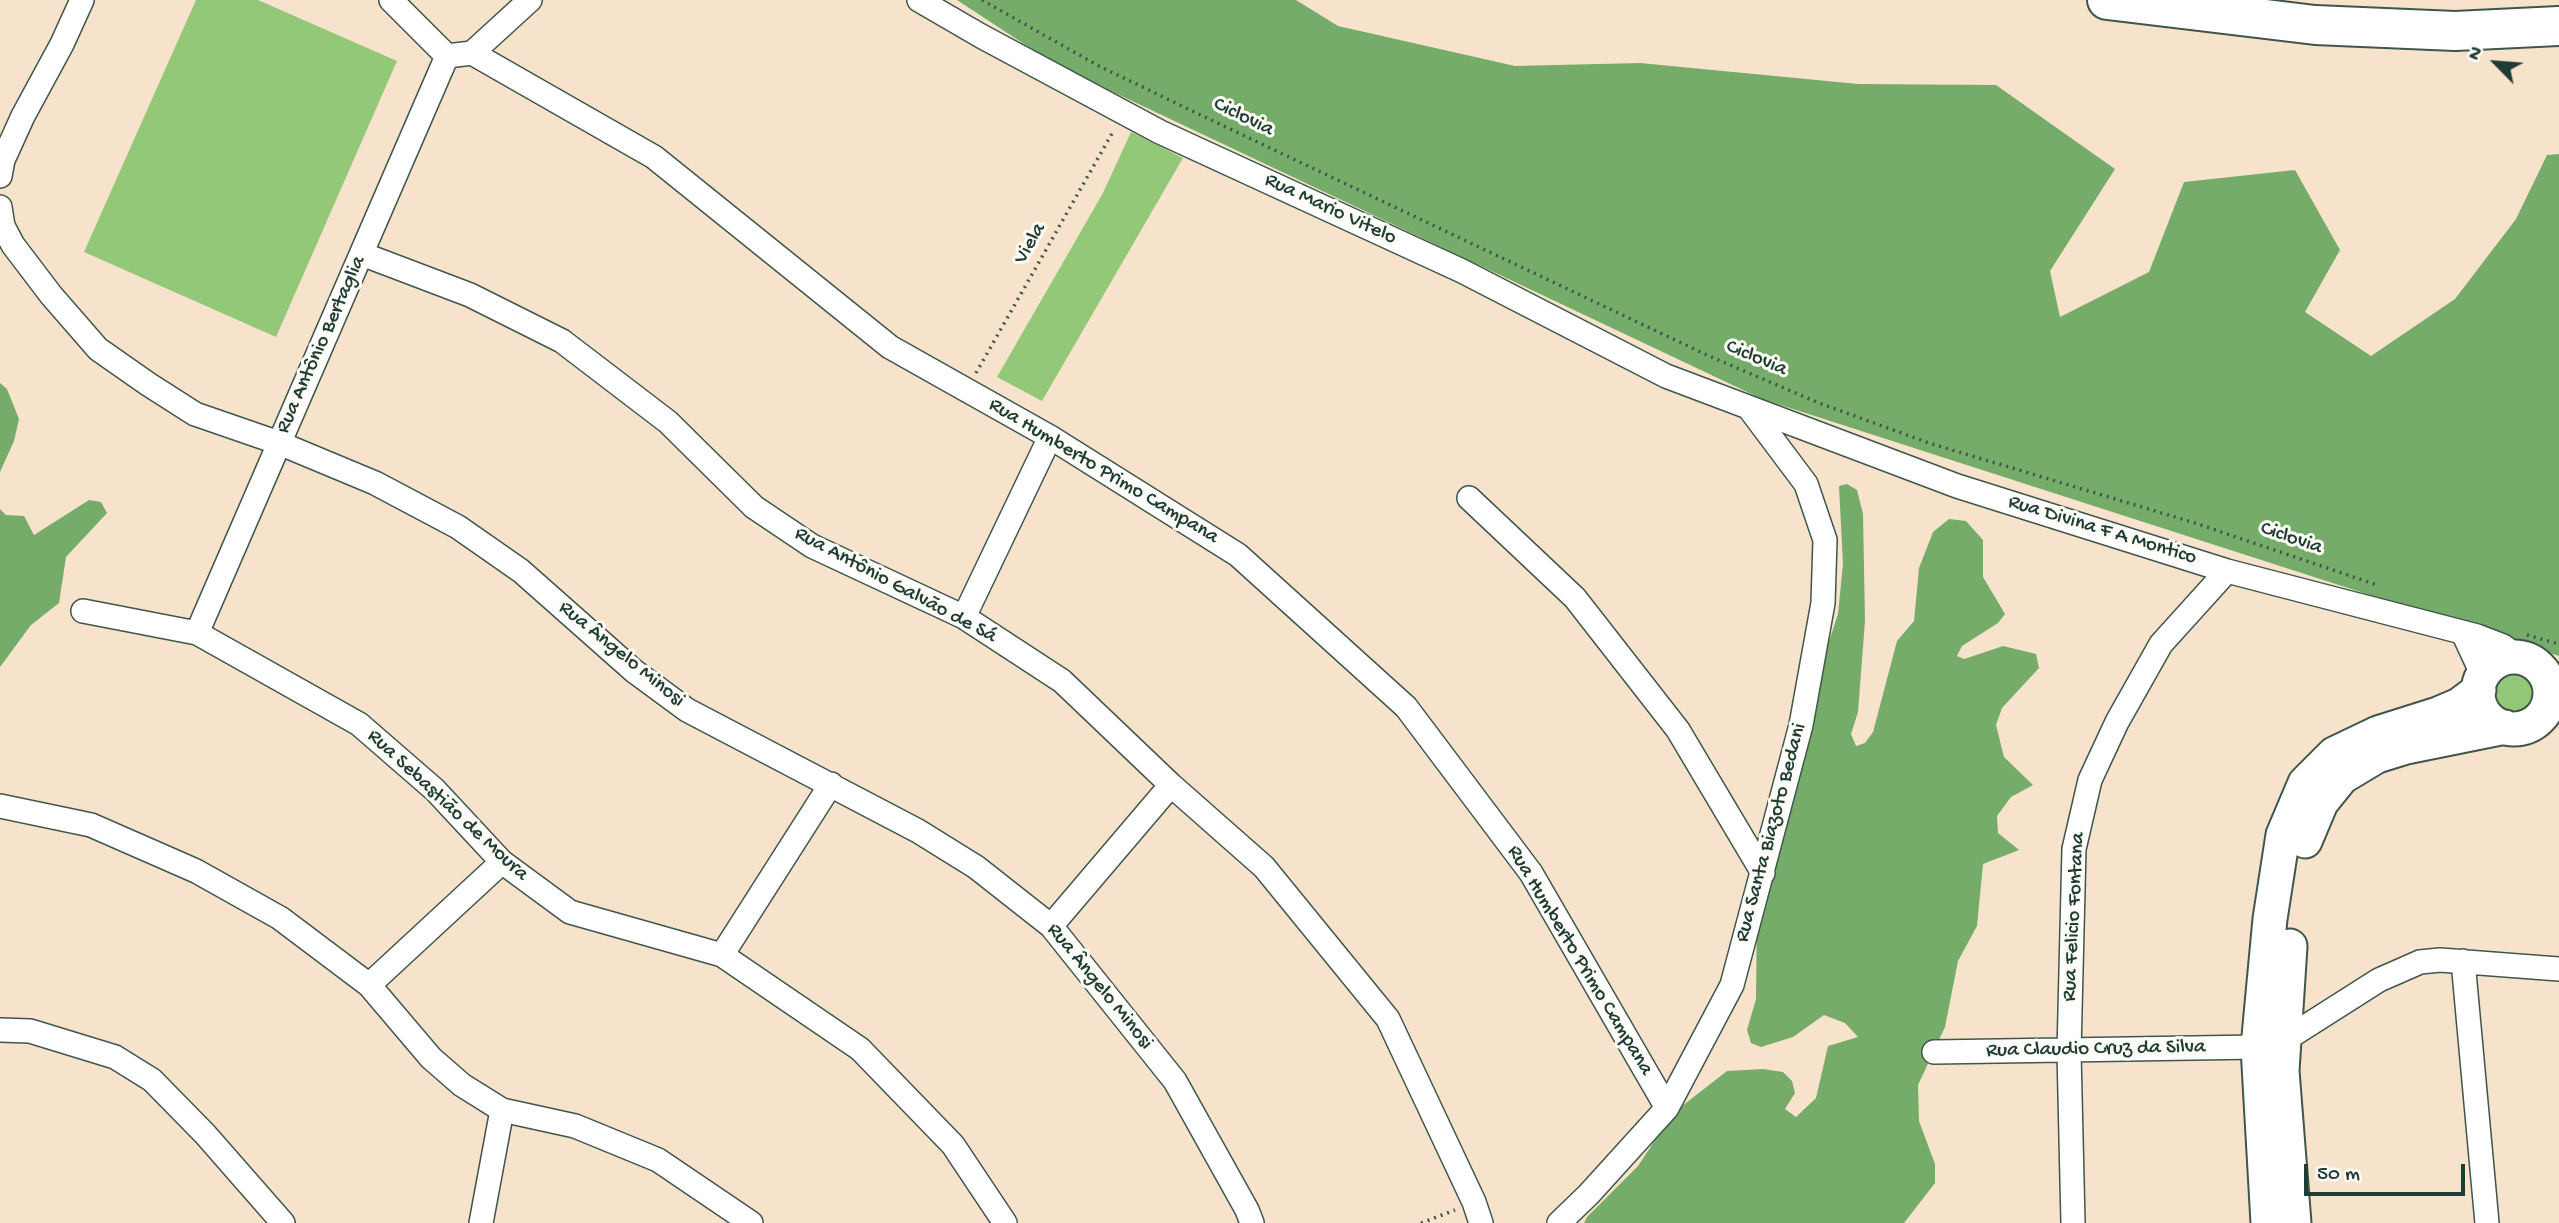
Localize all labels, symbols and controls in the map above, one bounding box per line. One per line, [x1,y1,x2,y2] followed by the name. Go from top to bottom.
[2461,28,2531,98] north arrow
[2463,43,2490,64] text: N
[1209,93,1277,143] street label: Ciclovia
[1260,168,1400,252] street label: Rua Mario Vitelo
[1009,219,1053,269] street label: Viela
[271,252,373,438] street label: Rua Antônio Bertaglia
[1722,335,1790,383] street label: Ciclovia
[983,393,1223,551] street label: Rua Humberto Primo Campana
[2005,490,2199,572] street label: Rua Divina F A Montico
[2257,517,2325,561] street label: Ciclovia
[790,522,1000,650] street label: Rua Antônio Galvão de Sá
[553,596,689,714] street label: Rua Ângelo Minosi
[1731,721,1813,945] street label: Rua Santa Biazoto Bedani
[361,725,533,887] street label: Rua Sebastião de Moura
[2058,832,2092,1002] street label: Rua Felicio Fontana
[1500,841,1658,1081] street label: Rua Humberto Primo Campana
[1040,919,1158,1055] street label: Rua Ângelo Minosi
[1986,1035,2206,1065] street label: Rua Claudio Cruz da Silva
[2307,1150,2468,1194] scale bar
[2317,1163,2360,1188] text: 50 m

